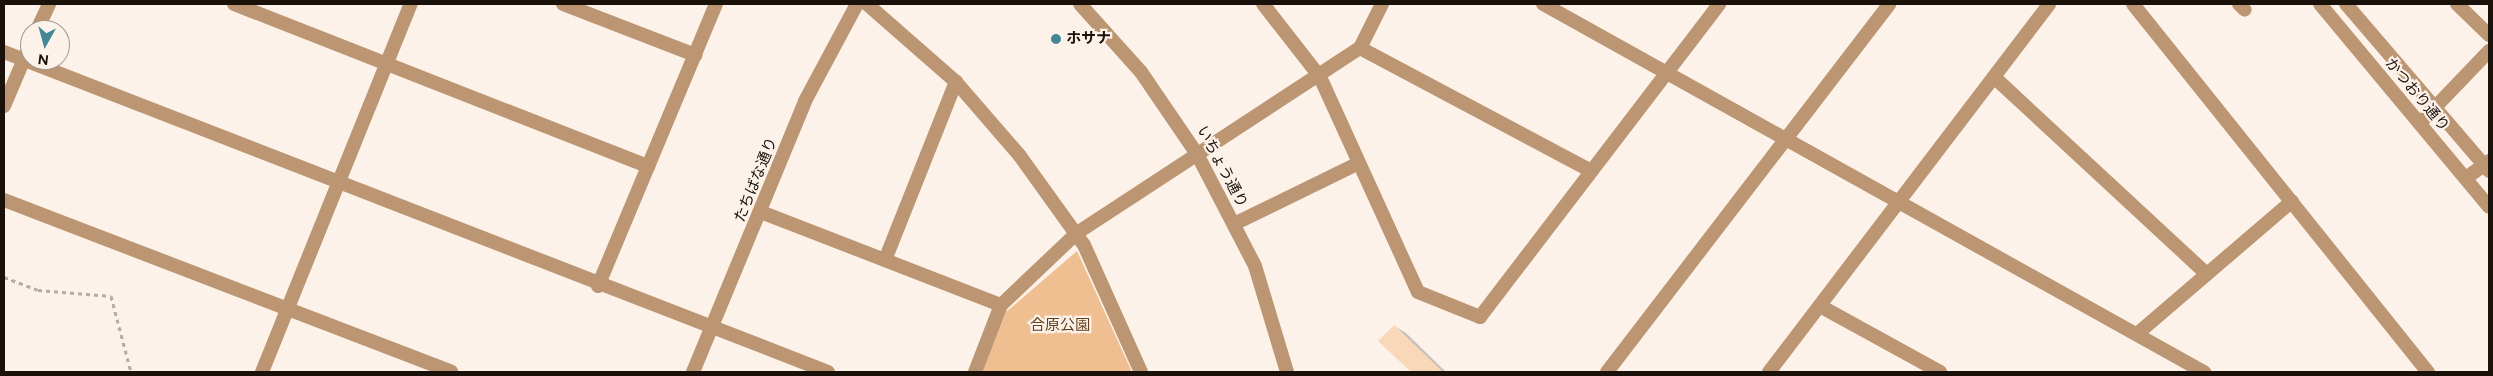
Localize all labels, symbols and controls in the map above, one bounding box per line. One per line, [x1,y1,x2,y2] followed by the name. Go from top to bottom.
[20,20,70,70] north arrow
[1066,30,1111,48] place label: ホサナ
[1050,33,1062,45] marker: ホサナ
[37,50,50,68] text: N
[2381,55,2453,135] street label: かつおり通り
[1193,123,1251,211] street label: いちょう通り
[731,135,781,225] street label: たちばな通り
[1030,317,1090,335] park label: 合原公園

